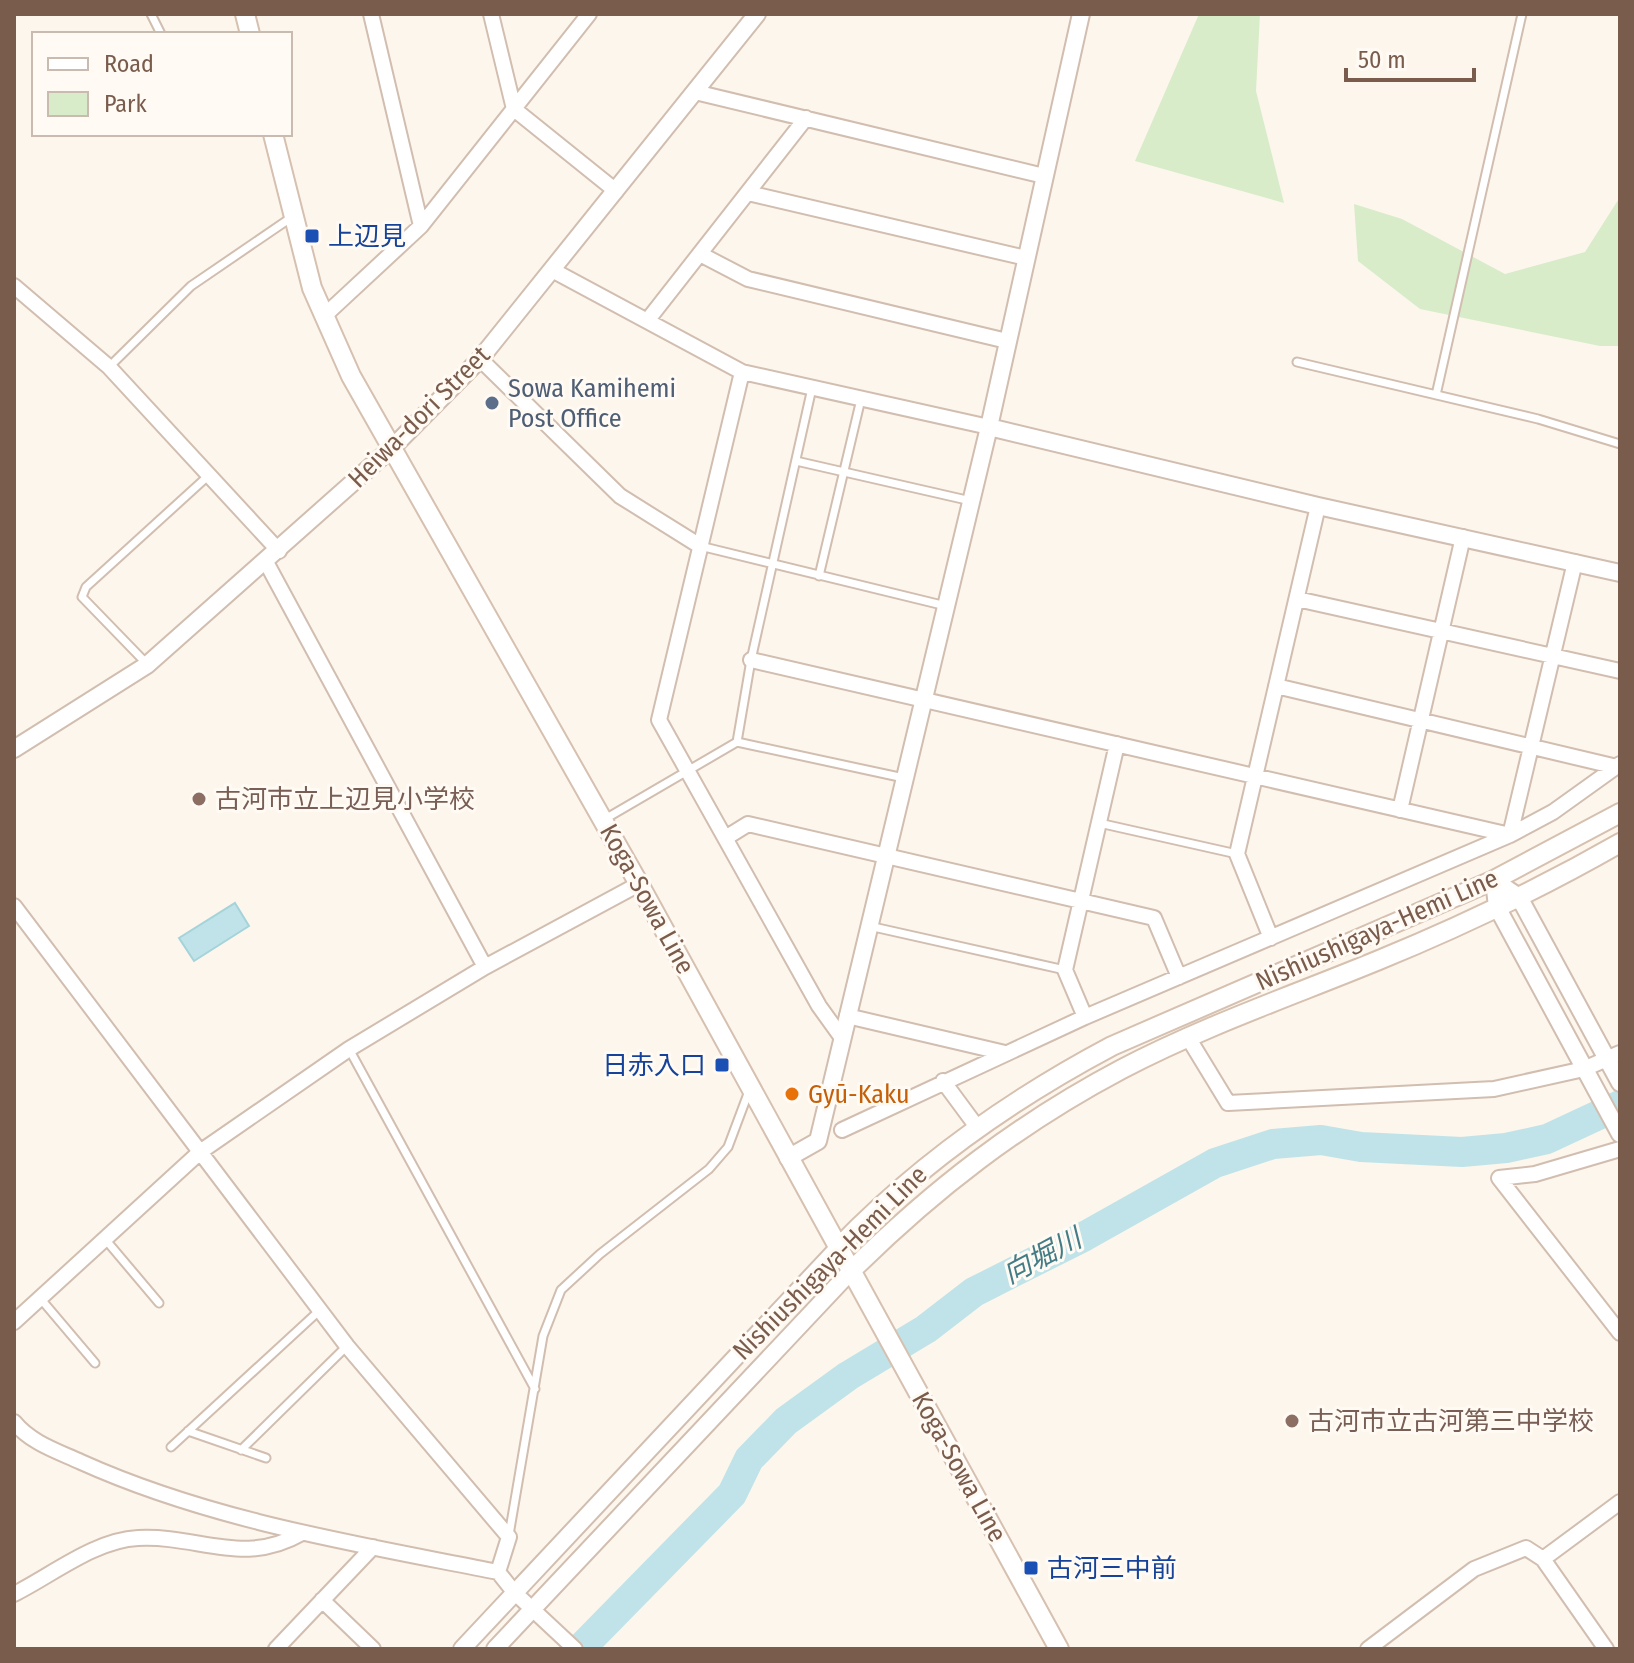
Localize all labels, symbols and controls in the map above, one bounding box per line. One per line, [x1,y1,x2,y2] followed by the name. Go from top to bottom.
[32,32,292,136] legend
[1346,32,1474,82] scale bar
[1358,46,1406,74] text: 50 m
[104,50,154,78] text: Road
[104,90,147,118] text: Park
[328,221,406,252] place label: 上辺見
[303,227,321,245] marker: 上辺見
[342,340,496,494] street label: Heiwa-dori Street
[508,373,676,434] place label: Sowa Kamihemi Post Office
[483,394,501,412] marker: Sowa Kamihemi Post Office
[215,784,475,815] place label: 古河市立上辺見小学校
[190,790,208,808] marker: 古河市立上辺見小学校
[593,819,701,979] street label: Koga-Sowa Line
[1251,863,1503,997] street label: Nishiushigaya-Hemi Line
[602,1050,706,1081] place label: 日赤入口
[713,1056,731,1074] marker: 日赤入口
[808,1079,910,1110] place label: Gyū-Kaku
[783,1085,801,1103] marker: Gyū-Kaku
[726,1159,934,1367] street label: Nishiushigaya-Hemi Line
[997,1220,1089,1290] water label: 向堀川
[905,1387,1013,1547] street label: Koga-Sowa Line
[1308,1406,1594,1437] place label: 古河市立古河第三中学校
[1283,1412,1301,1430] marker: 古河市立古河第三中学校
[1047,1553,1177,1584] place label: 古河三中前
[1022,1559,1040,1577] marker: 古河三中前

